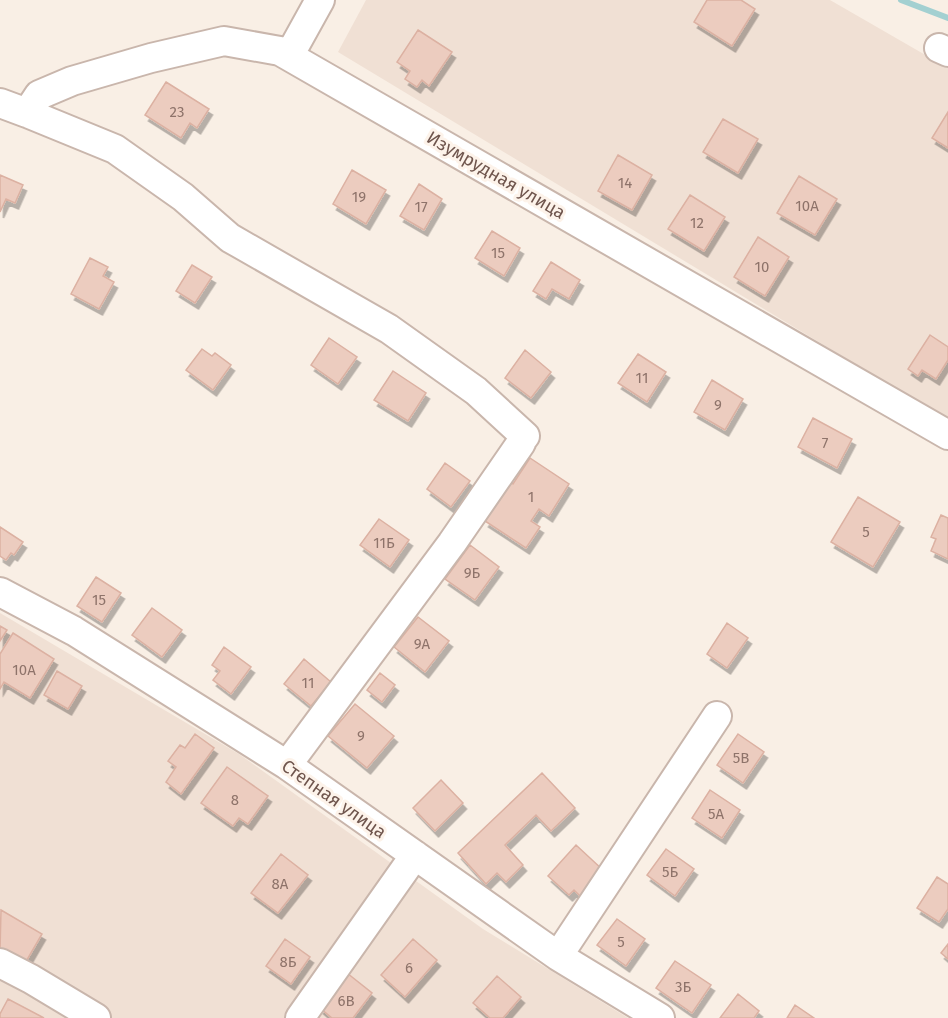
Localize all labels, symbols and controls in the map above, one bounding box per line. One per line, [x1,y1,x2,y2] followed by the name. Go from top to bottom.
[170,103,184,121] house number: 23
[423,126,569,224] street label: Изумрудная улица
[618,174,632,192] house number: 14
[352,188,366,206] house number: 19
[795,197,819,215] house number: 10А
[414,198,428,216] house number: 17
[690,214,704,232] house number: 12
[491,244,505,262] house number: 15
[755,258,769,276] house number: 10
[636,369,648,387] house number: 11
[714,396,722,414] house number: 9
[822,434,829,452] house number: 7
[528,488,534,506] house number: 1
[862,523,870,541] house number: 5
[373,534,395,552] house number: 11Б
[464,564,481,582] house number: 9Б
[92,591,106,609] house number: 15
[414,635,431,653] house number: 9А
[12,661,36,679] house number: 10А
[302,674,314,692] house number: 11
[357,727,365,745] house number: 9
[733,749,749,767] house number: 5В
[277,755,391,843] street label: Степная улица
[231,791,239,809] house number: 8
[708,805,724,823] house number: 5А
[662,863,678,881] house number: 5Б
[272,875,289,893] house number: 8А
[617,933,625,951] house number: 5
[280,953,297,971] house number: 8Б
[405,959,413,977] house number: 6
[675,978,691,996] house number: 3Б
[337,992,355,1010] house number: 6В

